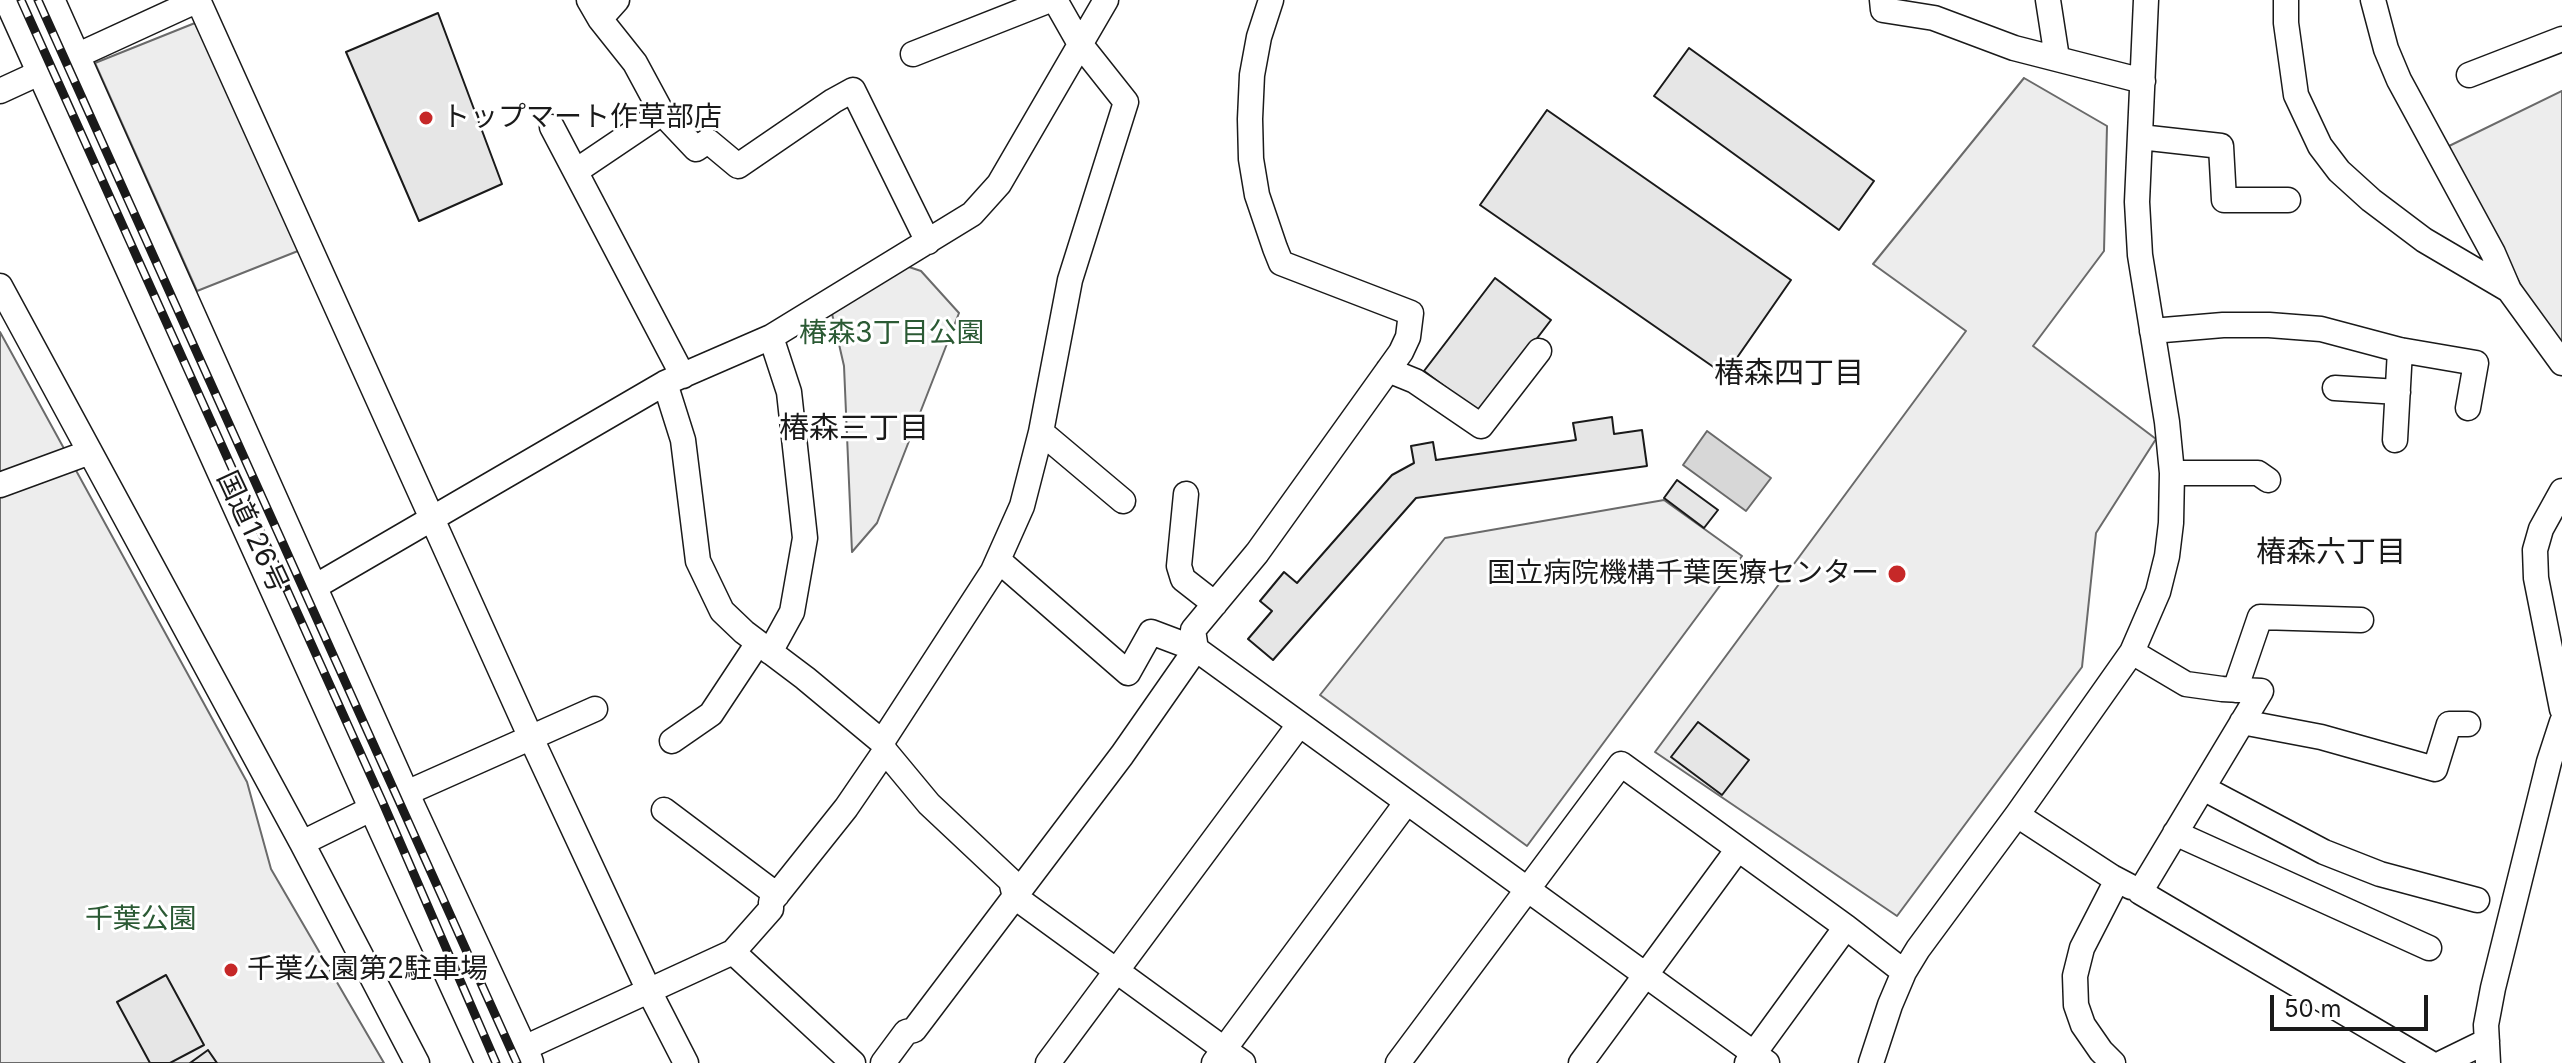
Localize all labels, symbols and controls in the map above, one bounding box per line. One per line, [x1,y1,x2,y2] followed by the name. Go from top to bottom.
[442,101,722,135] place label: トップマート作草部店
[417,109,435,127] marker: トップマート作草部店
[799,317,985,351] park label: 椿森3丁目公園
[1714,356,1864,392] district label: 椿森四丁目
[779,411,929,447] district label: 椿森三丁目
[209,466,295,598] street label: 国道126号
[2256,535,2406,571] district label: 椿森六丁目
[1487,557,1879,591] place label: 国立病院機構千葉医療センター
[1886,563,1908,585] marker: 国立病院機構千葉医療センター
[85,903,197,937] park label: 千葉公園
[247,953,488,987] place label: 千葉公園第2駐車場
[222,961,240,979] marker: 千葉公園第2駐車場
[2274,979,2432,1029] scale bar
[2284,994,2342,1023] text: 50 m

